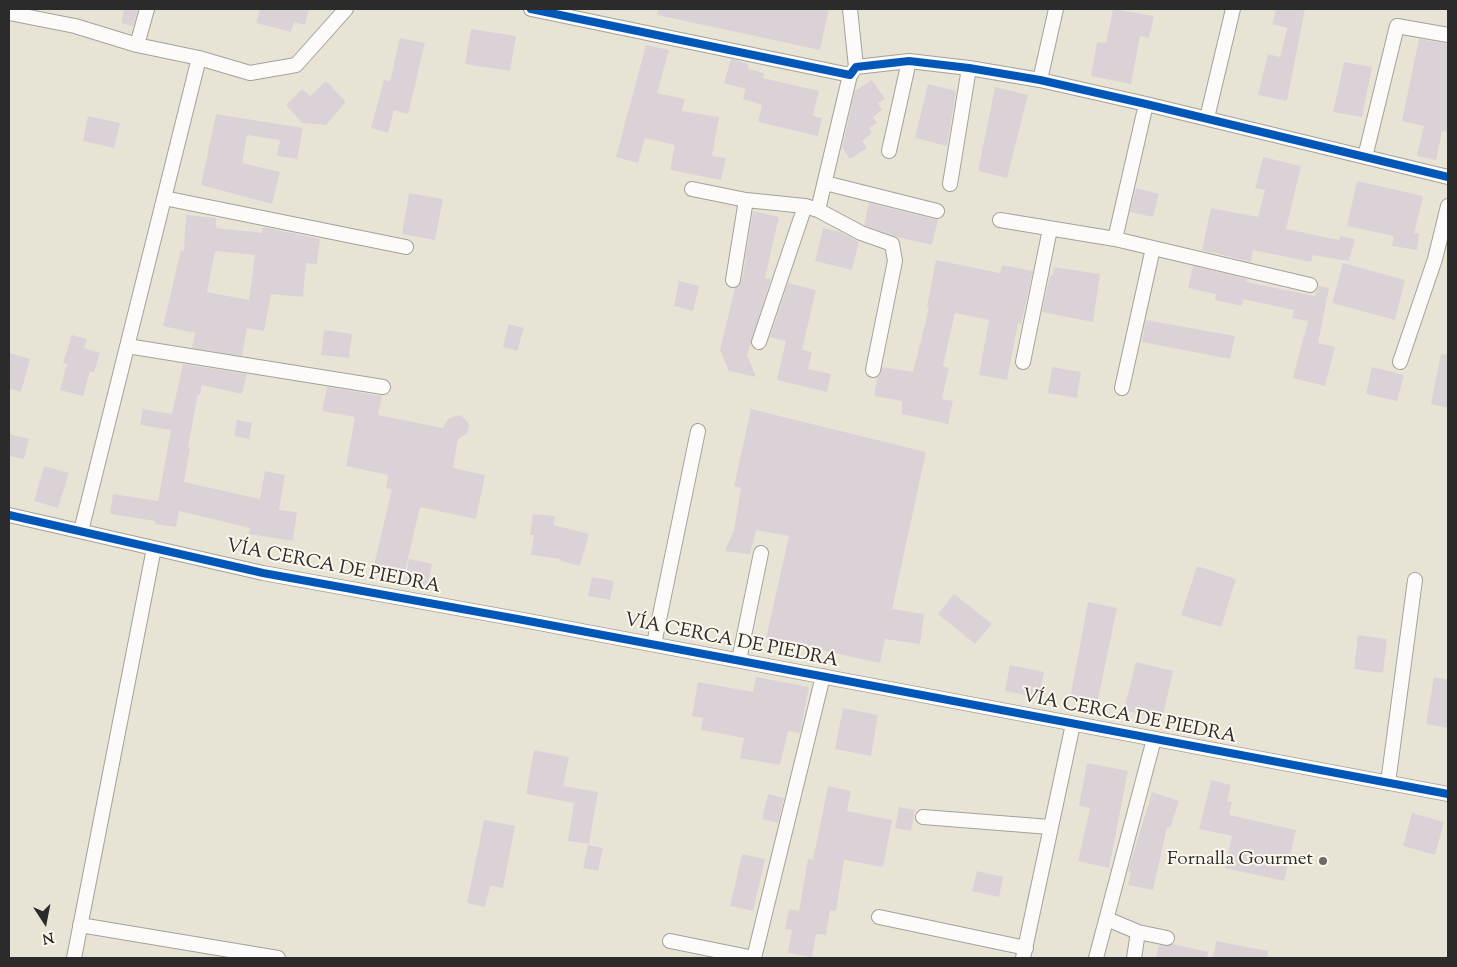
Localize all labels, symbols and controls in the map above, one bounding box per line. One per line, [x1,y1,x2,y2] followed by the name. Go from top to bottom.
[224,536,442,600] street label: VÍA CERCA DE PIEDRA
[622,610,840,674] street label: VÍA CERCA DE PIEDRA
[1020,686,1238,750] street label: VÍA CERCA DE PIEDRA
[1167,850,1313,872] place label: Fornalla Gourmet
[1317,855,1329,867] marker: Fornalla Gourmet
[20,897,70,947] north arrow
[40,926,55,948] text: N

